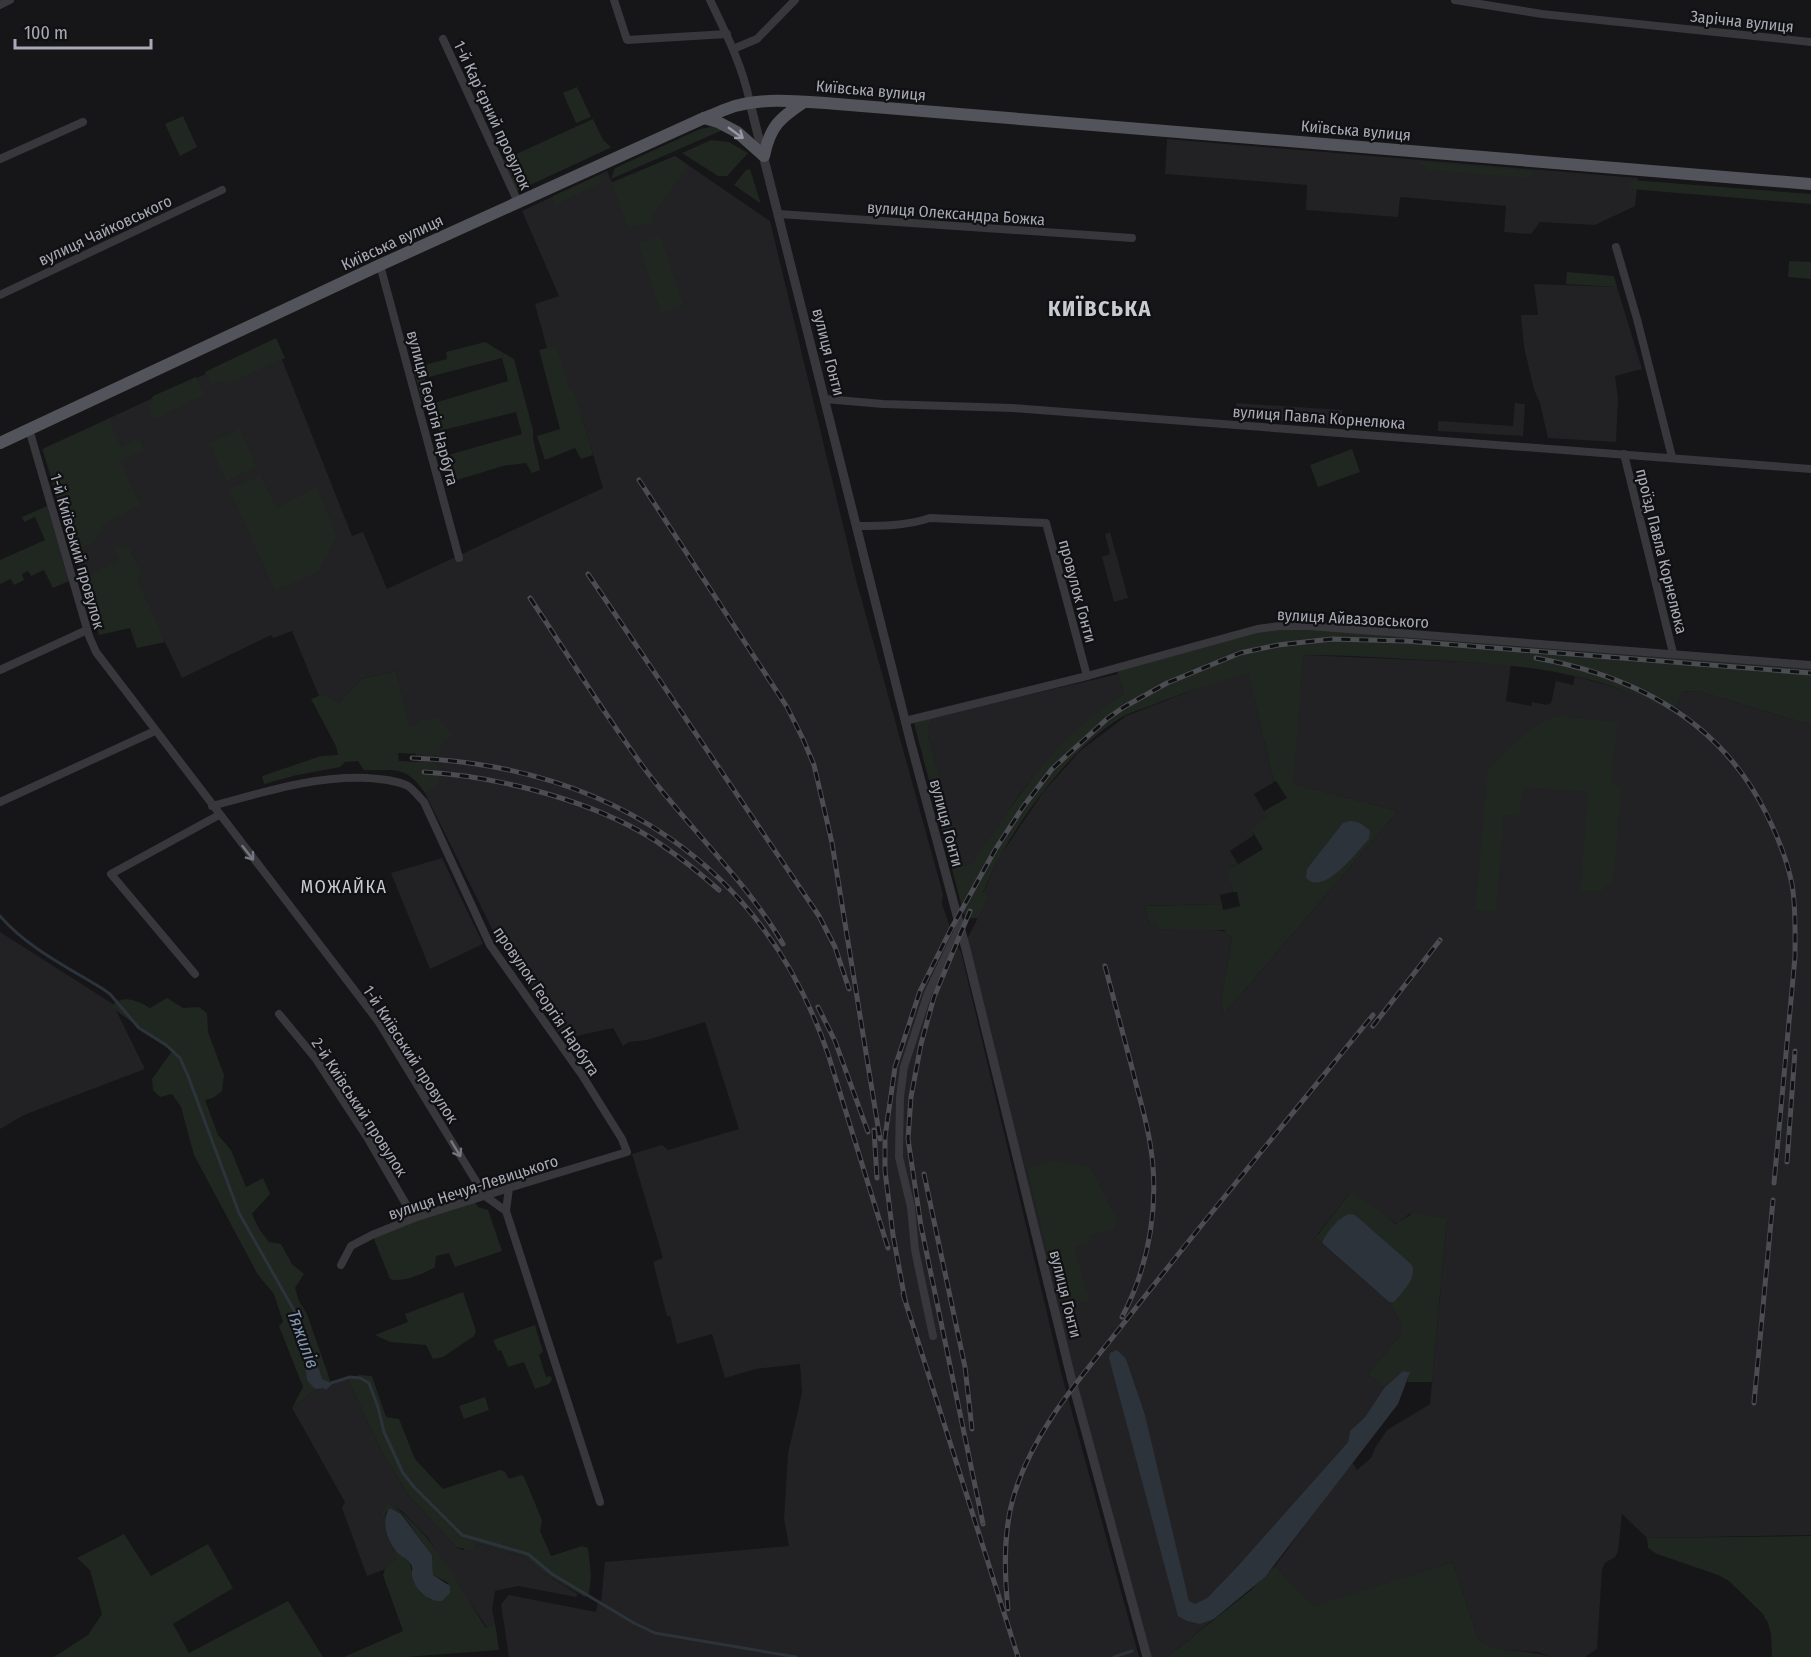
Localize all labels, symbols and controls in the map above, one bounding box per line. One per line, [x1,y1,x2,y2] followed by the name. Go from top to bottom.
[1689,7,1795,36] street label: Зарічна вулиця
[15,12,152,50] scale bar
[24,22,68,44] text: 100 m
[450,38,536,193] street label: 1-й Карʼєрний провулок
[815,76,927,105] street label: Київська вулиця
[1300,116,1412,145] street label: Київська вулиця
[728,127,744,139] one-way arrow
[36,191,175,270] street label: вулиця Чайковського
[866,198,1046,229] street label: вулиця Олександра Божка
[338,211,446,274] street label: Київська вулиця
[1048,295,1152,322] district label: КИЇВСЬКА
[808,306,849,398] street label: вулиця Гонти
[403,329,462,488] street label: вулиця Георгія Нарбута
[1232,402,1406,433] street label: вулиця Павла Корнелюка
[1632,467,1691,636] street label: проїзд Павла Корнелюка
[46,471,109,631] street label: 1-й Київський провулок
[1055,538,1100,645] street label: провулок Гонти
[1276,605,1429,632] street label: вулиця Айвазовського
[926,777,967,869] street label: вулиця Гонти
[241,845,254,861] one-way arrow
[301,876,388,898] district label: МОЖАЙКА
[490,923,604,1080] street label: провулок Георгія Нарбута
[359,982,463,1127] street label: 1-й Київський провулок
[308,1034,412,1181] street label: 2-й Київський провулок
[451,1140,463,1157] one-way arrow
[386,1151,560,1224] street label: вулиця Нечуя-Левицького
[1045,1248,1086,1340] street label: вулиця Гонти
[282,1307,324,1371] water label: Тяжилів

